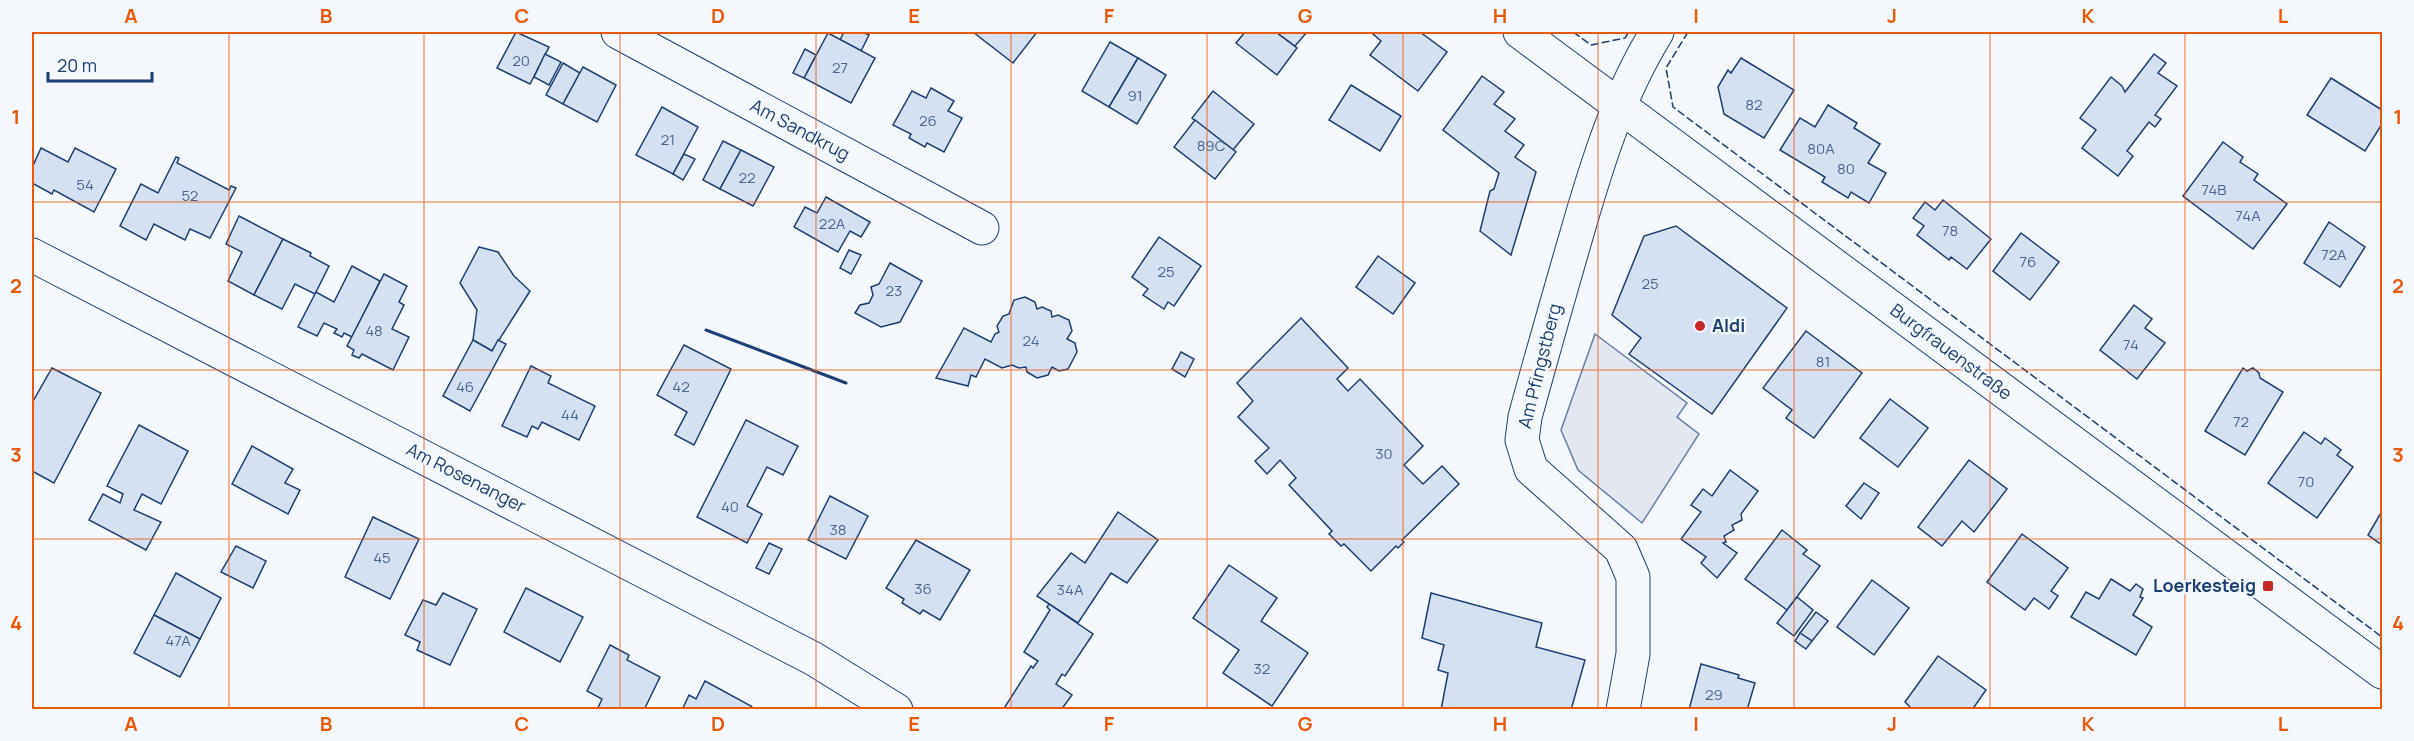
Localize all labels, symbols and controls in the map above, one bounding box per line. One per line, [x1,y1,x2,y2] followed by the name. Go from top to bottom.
[124,2,138,29] text: A
[320,2,333,29] text: B
[515,2,529,29] text: C
[711,2,725,29] text: D
[908,2,920,29] text: E
[1104,2,1115,29] text: F
[1298,2,1313,29] text: G
[1493,2,1507,29] text: H
[1693,2,1699,29] text: I
[1887,2,1897,29] text: J
[2082,2,2095,29] text: K
[2278,2,2289,29] text: L
[48,45,152,83] scale bar
[512,50,530,71] house number: 20
[57,53,97,77] text: 20 m
[832,57,848,78] house number: 27
[1127,85,1143,106] house number: 91
[747,93,854,165] street label: Am Sandkrug
[1745,94,1763,115] house number: 82
[12,103,20,130] text: 1
[2394,103,2402,130] text: 1
[919,110,937,131] house number: 26
[661,129,675,150] house number: 21
[1197,135,1226,156] house number: 89C
[1807,138,1835,159] house number: 80A
[1837,158,1855,179] house number: 80
[738,167,756,188] house number: 22
[76,174,94,195] house number: 54
[2202,179,2226,200] house number: 74B
[182,185,198,206] house number: 52
[2235,205,2261,226] house number: 74A
[819,213,846,234] house number: 22A
[1942,220,1958,241] house number: 78
[2321,244,2347,265] house number: 72A
[2020,251,2036,272] house number: 76
[1157,261,1175,282] house number: 25
[10,272,22,299] text: 2
[2392,272,2404,299] text: 2
[1641,273,1659,294] house number: 25
[886,280,902,301] house number: 23
[1886,297,2017,405] street label: Burgfrauenstraße
[1512,301,1566,431] street label: Am Pfingstberg
[1712,313,1745,337] place label: Aldi
[1693,319,1707,333] marker: Aldi
[365,320,383,341] house number: 48
[1022,330,1040,351] house number: 24
[2123,334,2139,355] house number: 74
[1816,351,1830,372] house number: 81
[456,376,474,397] house number: 46
[672,376,690,397] house number: 42
[561,404,579,425] house number: 44
[2233,411,2249,432] house number: 72
[403,437,531,518] street label: Am Rosenanger
[10,441,22,468] text: 3
[2392,441,2404,468] text: 3
[1375,443,1393,464] house number: 30
[2298,471,2314,492] house number: 70
[721,496,739,517] house number: 40
[829,519,847,540] house number: 38
[373,547,391,568] house number: 45
[2153,573,2256,597] place label: Loerkesteig
[914,578,932,599] house number: 36
[1057,579,1084,600] house number: 34A
[2261,579,2275,593] marker: Loerkesteig
[10,609,22,636] text: 4
[2392,609,2404,636] text: 4
[165,630,191,651] house number: 47A
[1254,658,1270,679] house number: 32
[1705,684,1723,705] house number: 29
[124,710,138,737] text: A
[320,710,333,737] text: B
[515,710,529,737] text: C
[711,710,725,737] text: D
[908,710,920,737] text: E
[1104,710,1115,737] text: F
[1298,710,1313,737] text: G
[1493,710,1507,737] text: H
[1693,710,1699,737] text: I
[1887,710,1897,737] text: J
[2082,710,2095,737] text: K
[2278,710,2289,737] text: L

